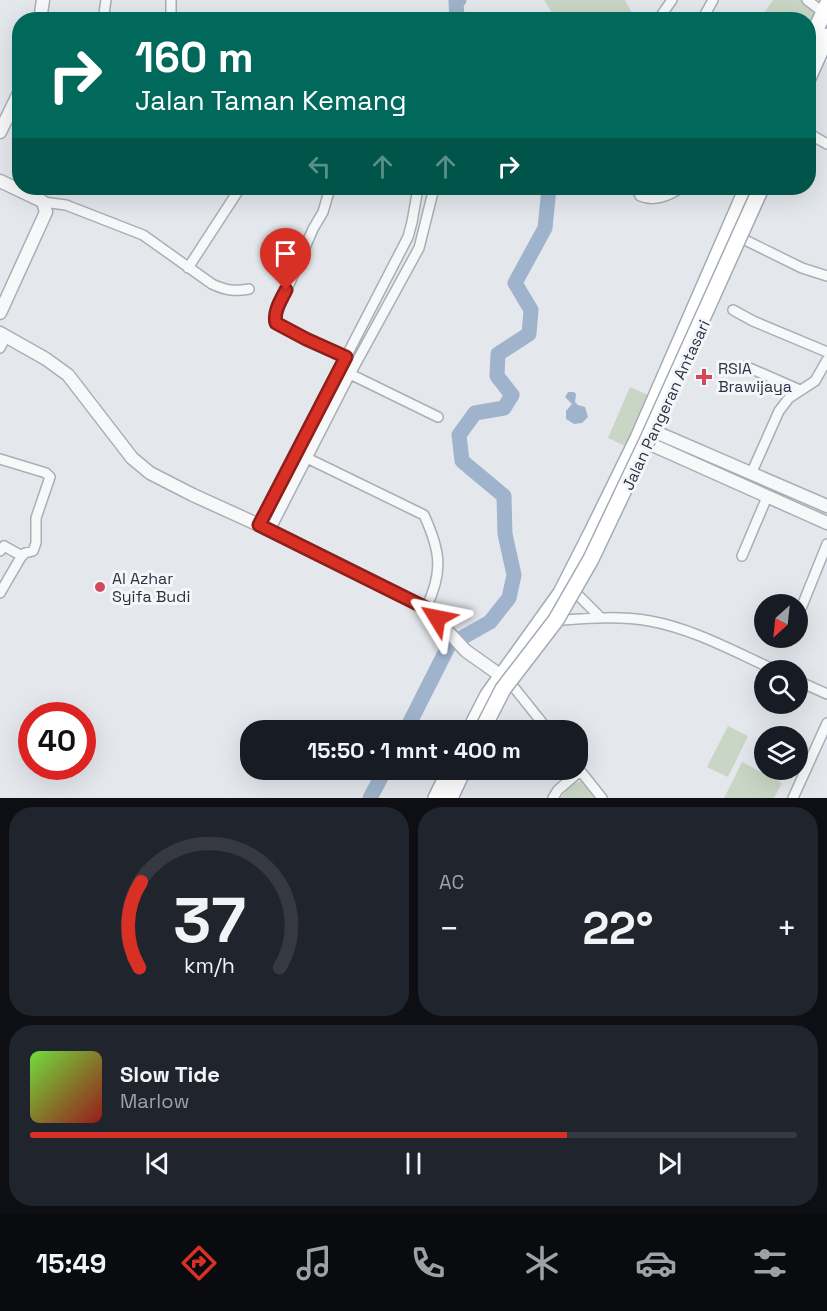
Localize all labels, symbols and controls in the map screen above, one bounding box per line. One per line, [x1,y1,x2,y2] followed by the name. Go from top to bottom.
[135,31,254,84] text: 160 m
[36,36,114,114] icon: right
[135,83,407,118] text: Jalan Taman Kemang
[303,150,336,183] icon: left
[366,150,399,183] icon: ahead
[429,150,462,183] icon: ahead
[492,150,525,183] icon: right
[260,228,311,290] pin
[269,237,302,270] icon: arrive
[617,316,715,494] street label: Jalan Pangeran Antasari
[718,358,792,397] place label: RSIA Brawijaya
[695,368,713,386] marker: RSIA Brawijaya
[112,568,190,607] place label: Al Azhar Syifa Budi
[93,580,107,594] marker: Al Azhar Syifa Budi
[405,586,469,650] position arrow
[754,594,808,648] north arrow
[754,594,808,780] map controls
[754,660,808,714] button: search
[18,702,96,780] speed limit sign: 40
[754,726,808,780] button: layers
[307,736,521,764] text: 15:50 · 1 mnt · 400 m
[439,869,464,895] text: AC
[173,881,245,960] text: 37
[582,900,654,957] text: 22°
[439,908,459,950] text: −
[777,908,797,950] text: +
[183,953,235,980] text: km/h
[120,1060,220,1088] text: Slow Tide
[120,1088,189,1114] text: Marlow
[141,1147,174,1180] icon: previous
[397,1147,430,1180] icon: pause
[653,1147,686,1180] icon: next
[178,1242,220,1284] icon: directions
[293,1242,335,1284] icon: music
[407,1242,449,1284] icon: phone
[521,1242,563,1284] icon: climate
[635,1242,677,1284] icon: car
[749,1242,791,1284] icon: filters
[36,1246,106,1281] text: 15:49

